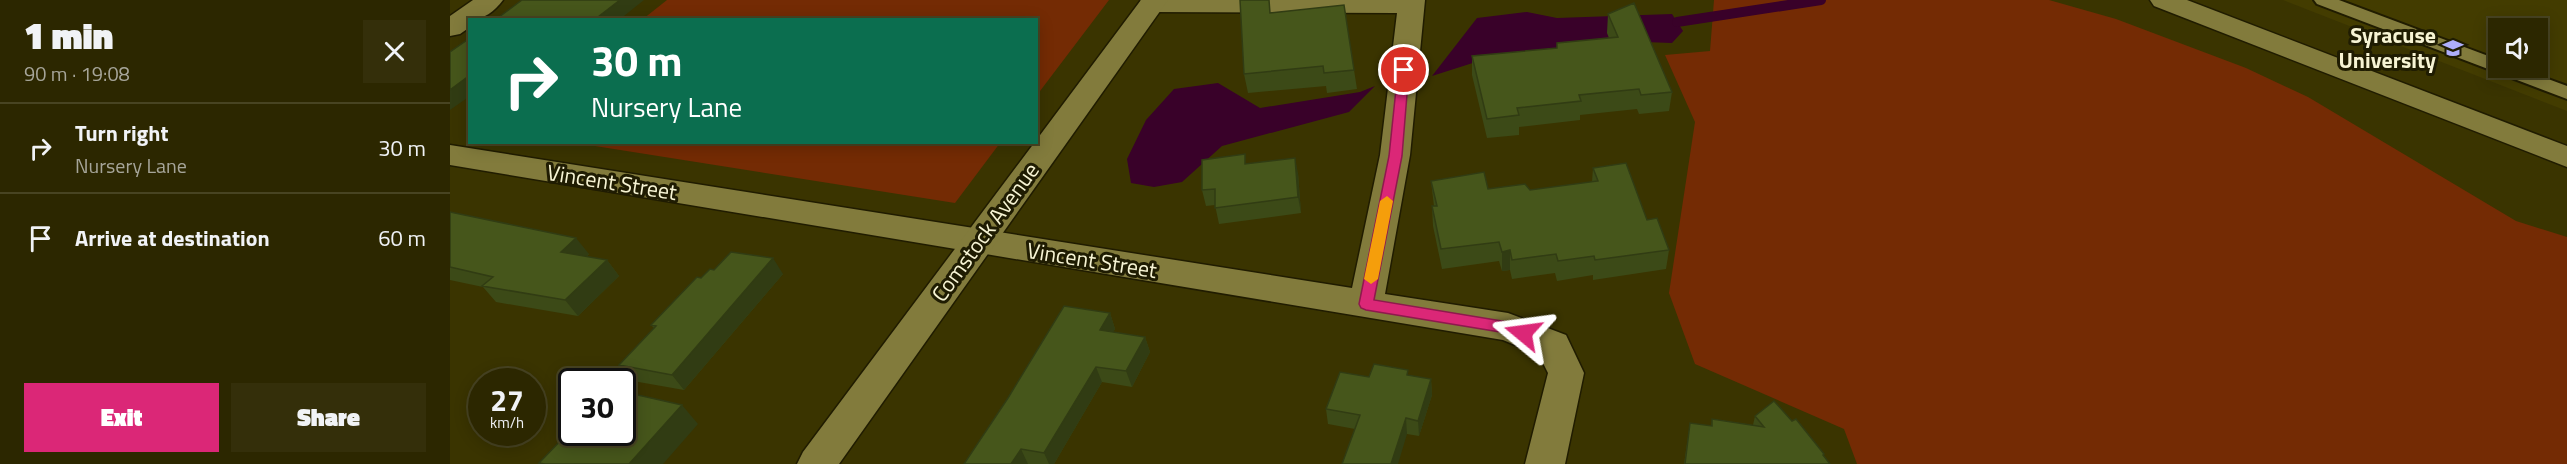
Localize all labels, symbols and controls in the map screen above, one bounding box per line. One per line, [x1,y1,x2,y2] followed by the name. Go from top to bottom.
[24,8,113,63] text: 1 min
[2339,18,2436,77] place label: Syracuse University
[2488,18,2548,78] map controls
[2488,18,2548,78] button: sound
[363,20,426,83] button: close
[591,28,683,92] text: 30 m
[2441,36,2465,60] school or university icon: Syracuse University
[492,42,570,120] icon: right
[1378,44,1429,95] pin
[1387,53,1420,86] icon: arrive
[24,58,130,89] text: 90 m · 19:08
[591,86,742,127] text: Nursery Lane
[75,116,169,150] text: Turn right
[378,131,426,165] text: 30 m
[24,132,57,165] icon: right
[75,150,187,181] text: Nursery Lane
[545,155,680,209] street label: Vincent Street
[923,155,1047,309] street label: Comstock Avenue
[75,221,270,255] text: Arrive at destination
[378,221,426,255] text: 60 m
[24,222,57,255] icon: arrive
[1025,233,1160,287] street label: Vincent Street
[1491,301,1555,365] position arrow
[558,368,636,446] speed limit sign: 30
[490,377,524,423] text: 27
[24,383,219,452] button: Exit
[231,383,426,452] button: Share
[490,411,524,434] text: km/h

